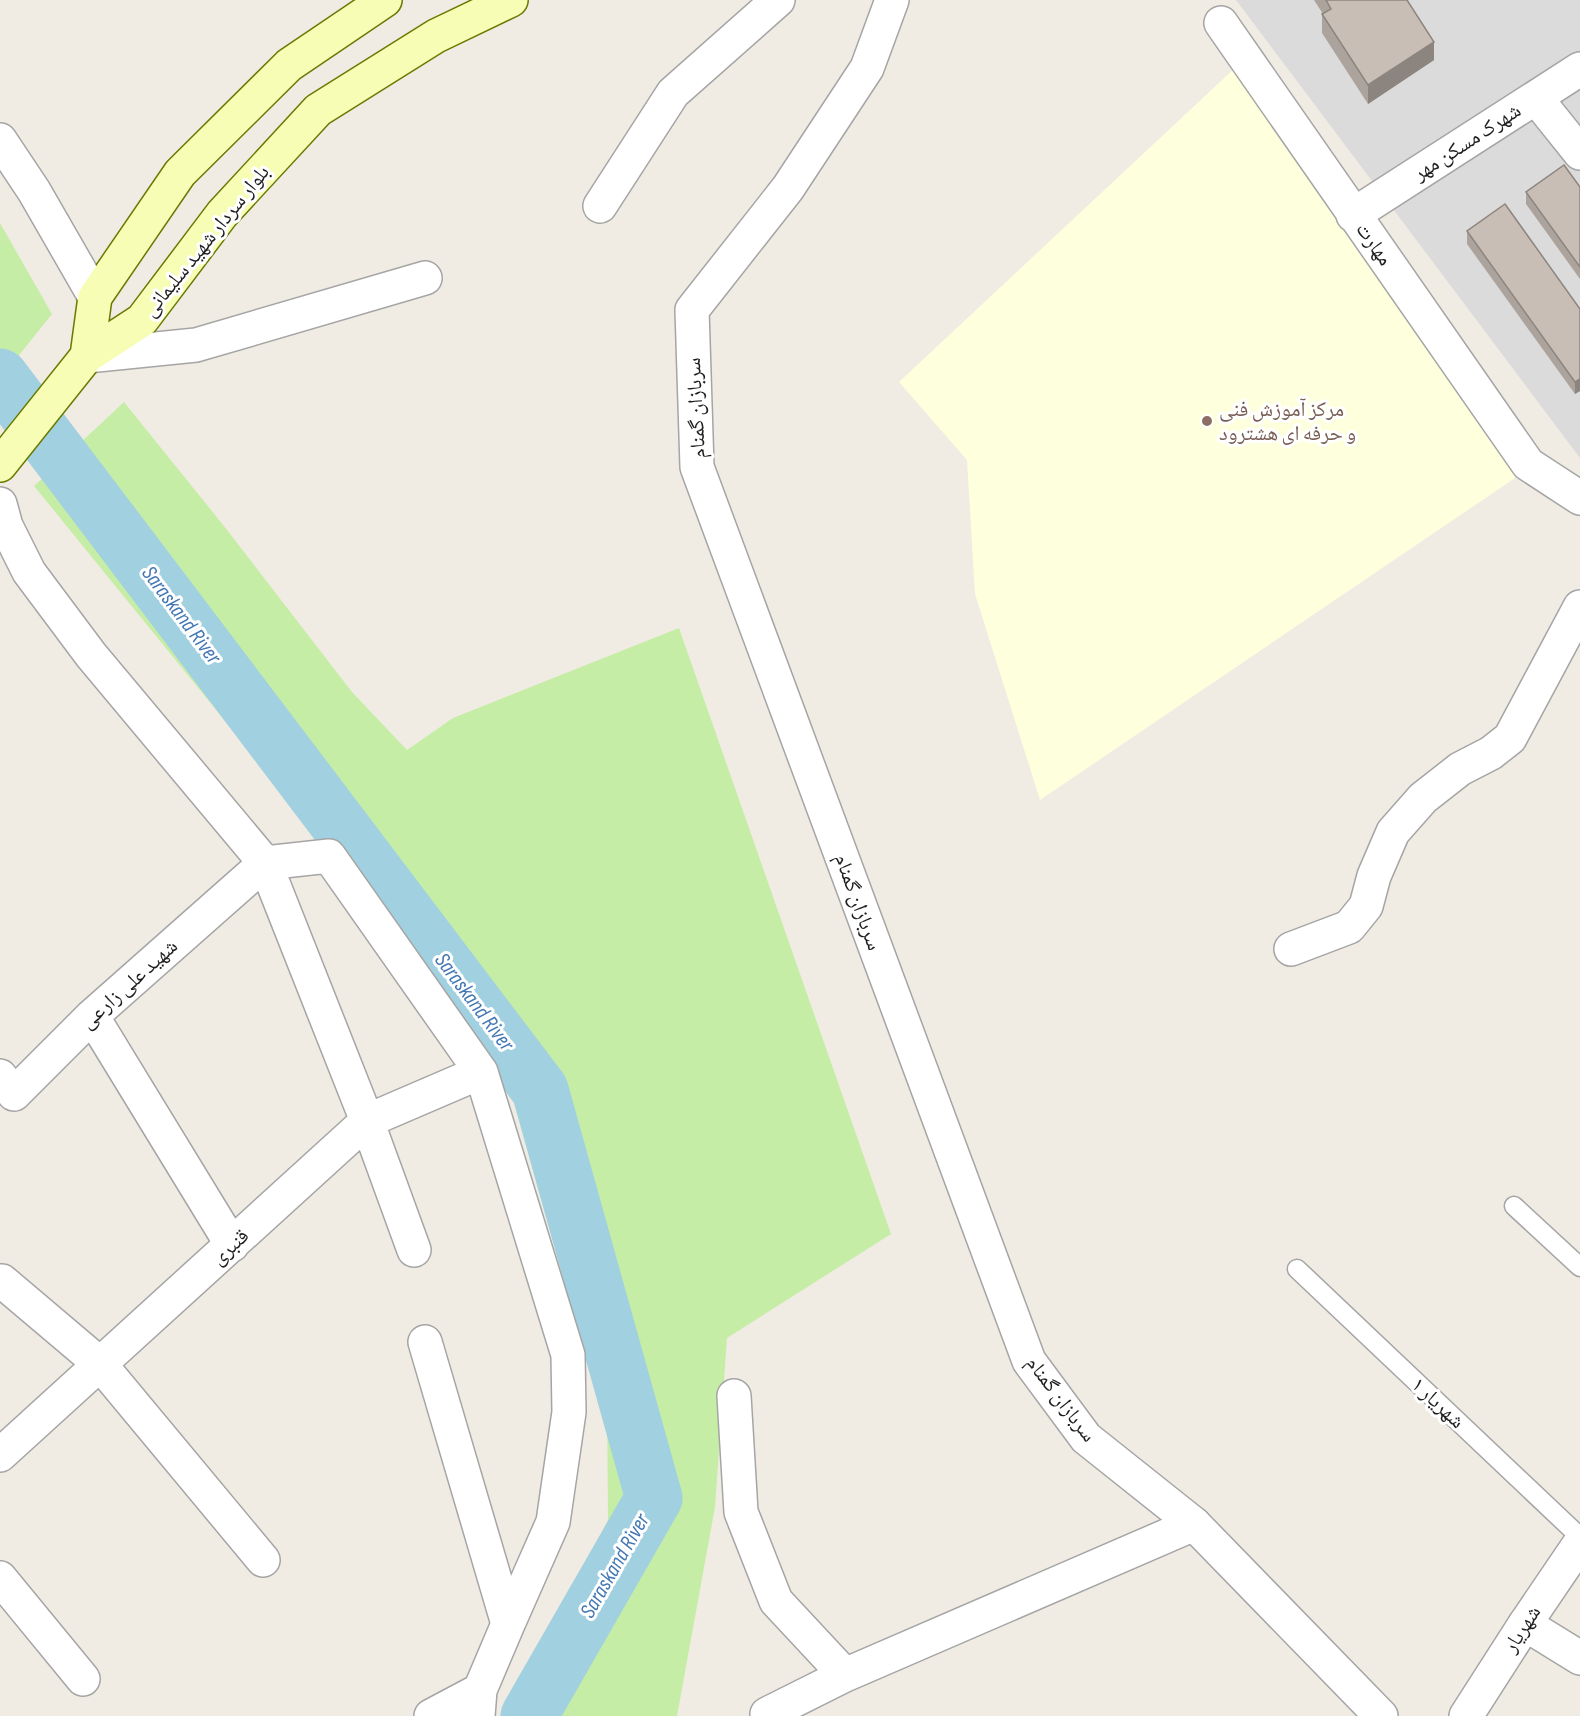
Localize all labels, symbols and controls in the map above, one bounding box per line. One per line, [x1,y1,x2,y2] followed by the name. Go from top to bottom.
[1408,98,1526,187] street label: شهرک مسکن مهر
[137,160,275,322] street label: بلوار سردار شهید سلیمانی
[1350,217,1398,271] street label: مهارت
[681,357,712,459] street label: سربازان گمنام
[1219,397,1356,446] place label: مرکز آموزش فنی و حرفه ای هشترود
[1200,414,1214,428] marker: مرکز آموزش فنی و حرفه ای هشترود
[135,561,227,670] water label: Saraskand River
[828,850,887,954] street label: سربازان گمنام
[75,934,183,1034] street label: شهيد علی زارعی
[428,948,520,1057] water label: Saraskand River
[206,1223,254,1271] street label: قنبری
[1020,1351,1101,1448] street label: سربازان گمنام
[1406,1372,1470,1434] street label: شهریار ۱
[574,1508,656,1623] water label: Saraskand River
[1497,1601,1546,1658] street label: شهریار

